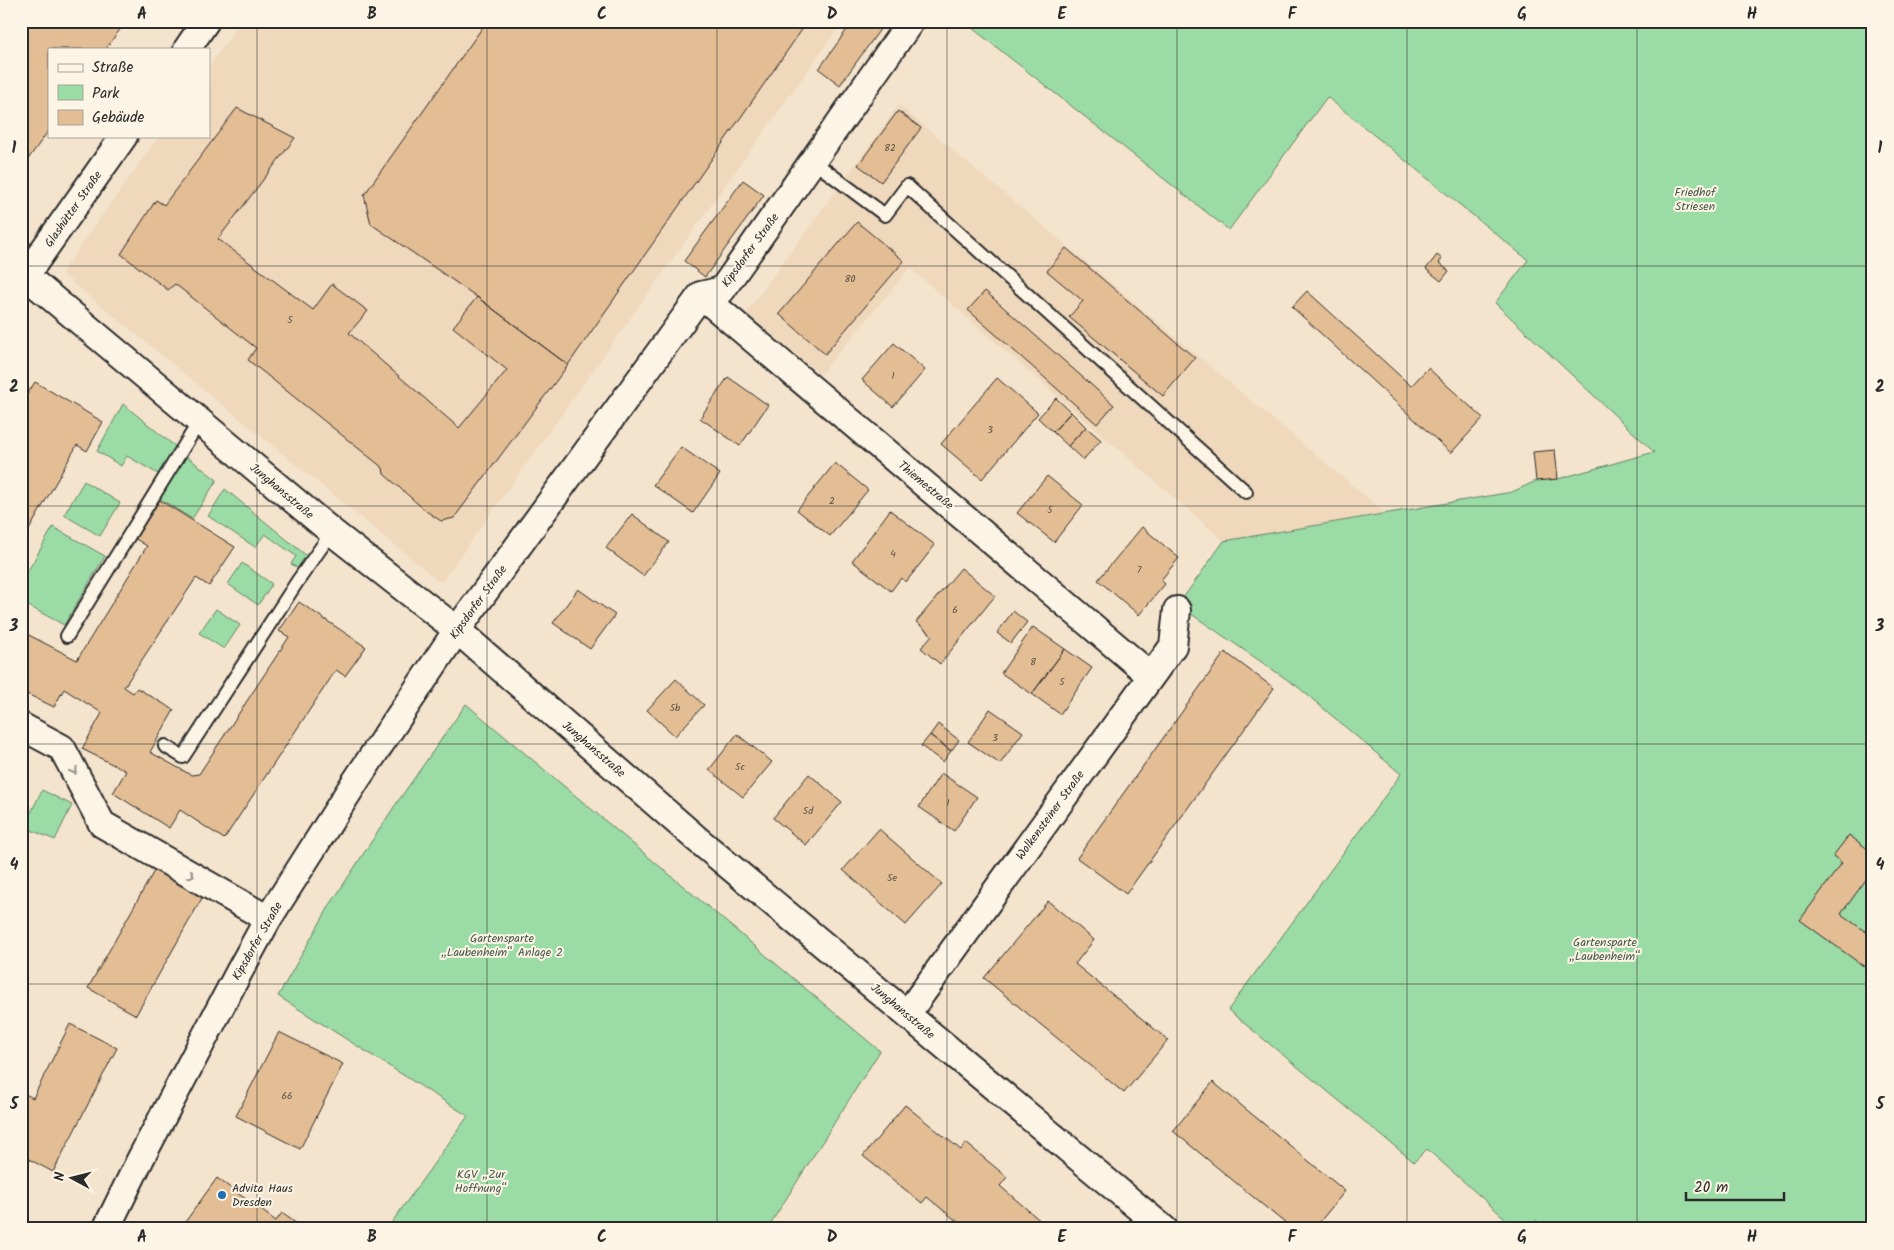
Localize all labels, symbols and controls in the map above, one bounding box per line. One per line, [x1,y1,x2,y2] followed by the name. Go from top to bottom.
[137,2,147,27] text: A
[367,2,377,27] text: B
[597,2,607,27] text: C
[827,2,838,27] text: D
[1058,2,1068,27] text: E
[1288,2,1298,27] text: F
[1517,2,1527,27] text: G
[1747,2,1757,27] text: H
[48,48,210,138] legend
[92,56,134,80] text: Straße
[92,82,120,106] text: Park
[92,106,145,130] text: Gebäude
[12,136,17,161] text: 1
[1878,136,1883,161] text: 1
[884,140,896,156] house number: 82
[40,167,107,251] street label: Glashütter Straße
[1675,183,1717,216] park label: Friedhof Striesen
[717,209,784,291] street label: Kipsdorfer Straße
[844,271,856,287] house number: 80
[287,312,293,328] house number: 5
[891,368,895,384] house number: 1
[9,375,19,400] text: 2
[1875,375,1885,400] text: 2
[987,422,993,438] house number: 3
[894,456,958,515] street label: Thiemestraße
[245,459,318,524] street label: Junghansstraße
[829,493,835,509] house number: 2
[1047,502,1053,518] house number: 5
[890,546,896,562] house number: 4
[445,561,512,643] street label: Kipsdorfer Straße
[1137,562,1142,578] house number: 7
[952,602,958,618] house number: 6
[9,614,19,639] text: 3
[1875,614,1885,639] text: 3
[1030,654,1037,670] house number: 8
[1059,674,1065,690] house number: 5
[670,700,681,716] house number: 5b
[558,716,630,783] street label: Junghansstraße
[992,730,998,746] house number: 3
[735,759,745,775] house number: 5c
[68,766,78,775] one-way arrow
[1011,766,1090,864] street label: Wolkensteiner Straße
[946,795,950,811] house number: 1
[803,803,814,819] house number: 5d
[10,853,19,878] text: 4
[1876,853,1885,878] text: 4
[186,869,195,879] one-way arrow
[887,870,897,886] house number: 5e
[227,898,288,984] street label: Kipsdorfer Straße
[441,929,563,962] park label: Gartensparte „Laubenheim“ Anlage 2
[1569,933,1641,966] park label: Gartensparte „Laubenheim“
[866,979,939,1044] street label: Junghansstraße
[281,1088,293,1104] house number: 66
[9,1092,20,1117] text: 5
[1875,1092,1886,1117] text: 5
[48,1152,98,1202] north arrow
[455,1165,507,1198] park label: KGV „Zur Hoffnung“
[1686,1170,1784,1202] scale bar
[49,1171,72,1182] text: N
[1694,1176,1728,1200] text: 20 m
[232,1179,293,1212] place label: Advita Haus Dresden
[216,1189,228,1201] marker: Advita Haus Dresden
[137,1225,147,1250] text: A
[367,1225,377,1250] text: B
[597,1225,607,1250] text: C
[827,1225,838,1250] text: D
[1058,1225,1068,1250] text: E
[1288,1225,1298,1250] text: F
[1517,1225,1527,1250] text: G
[1747,1225,1757,1250] text: H

